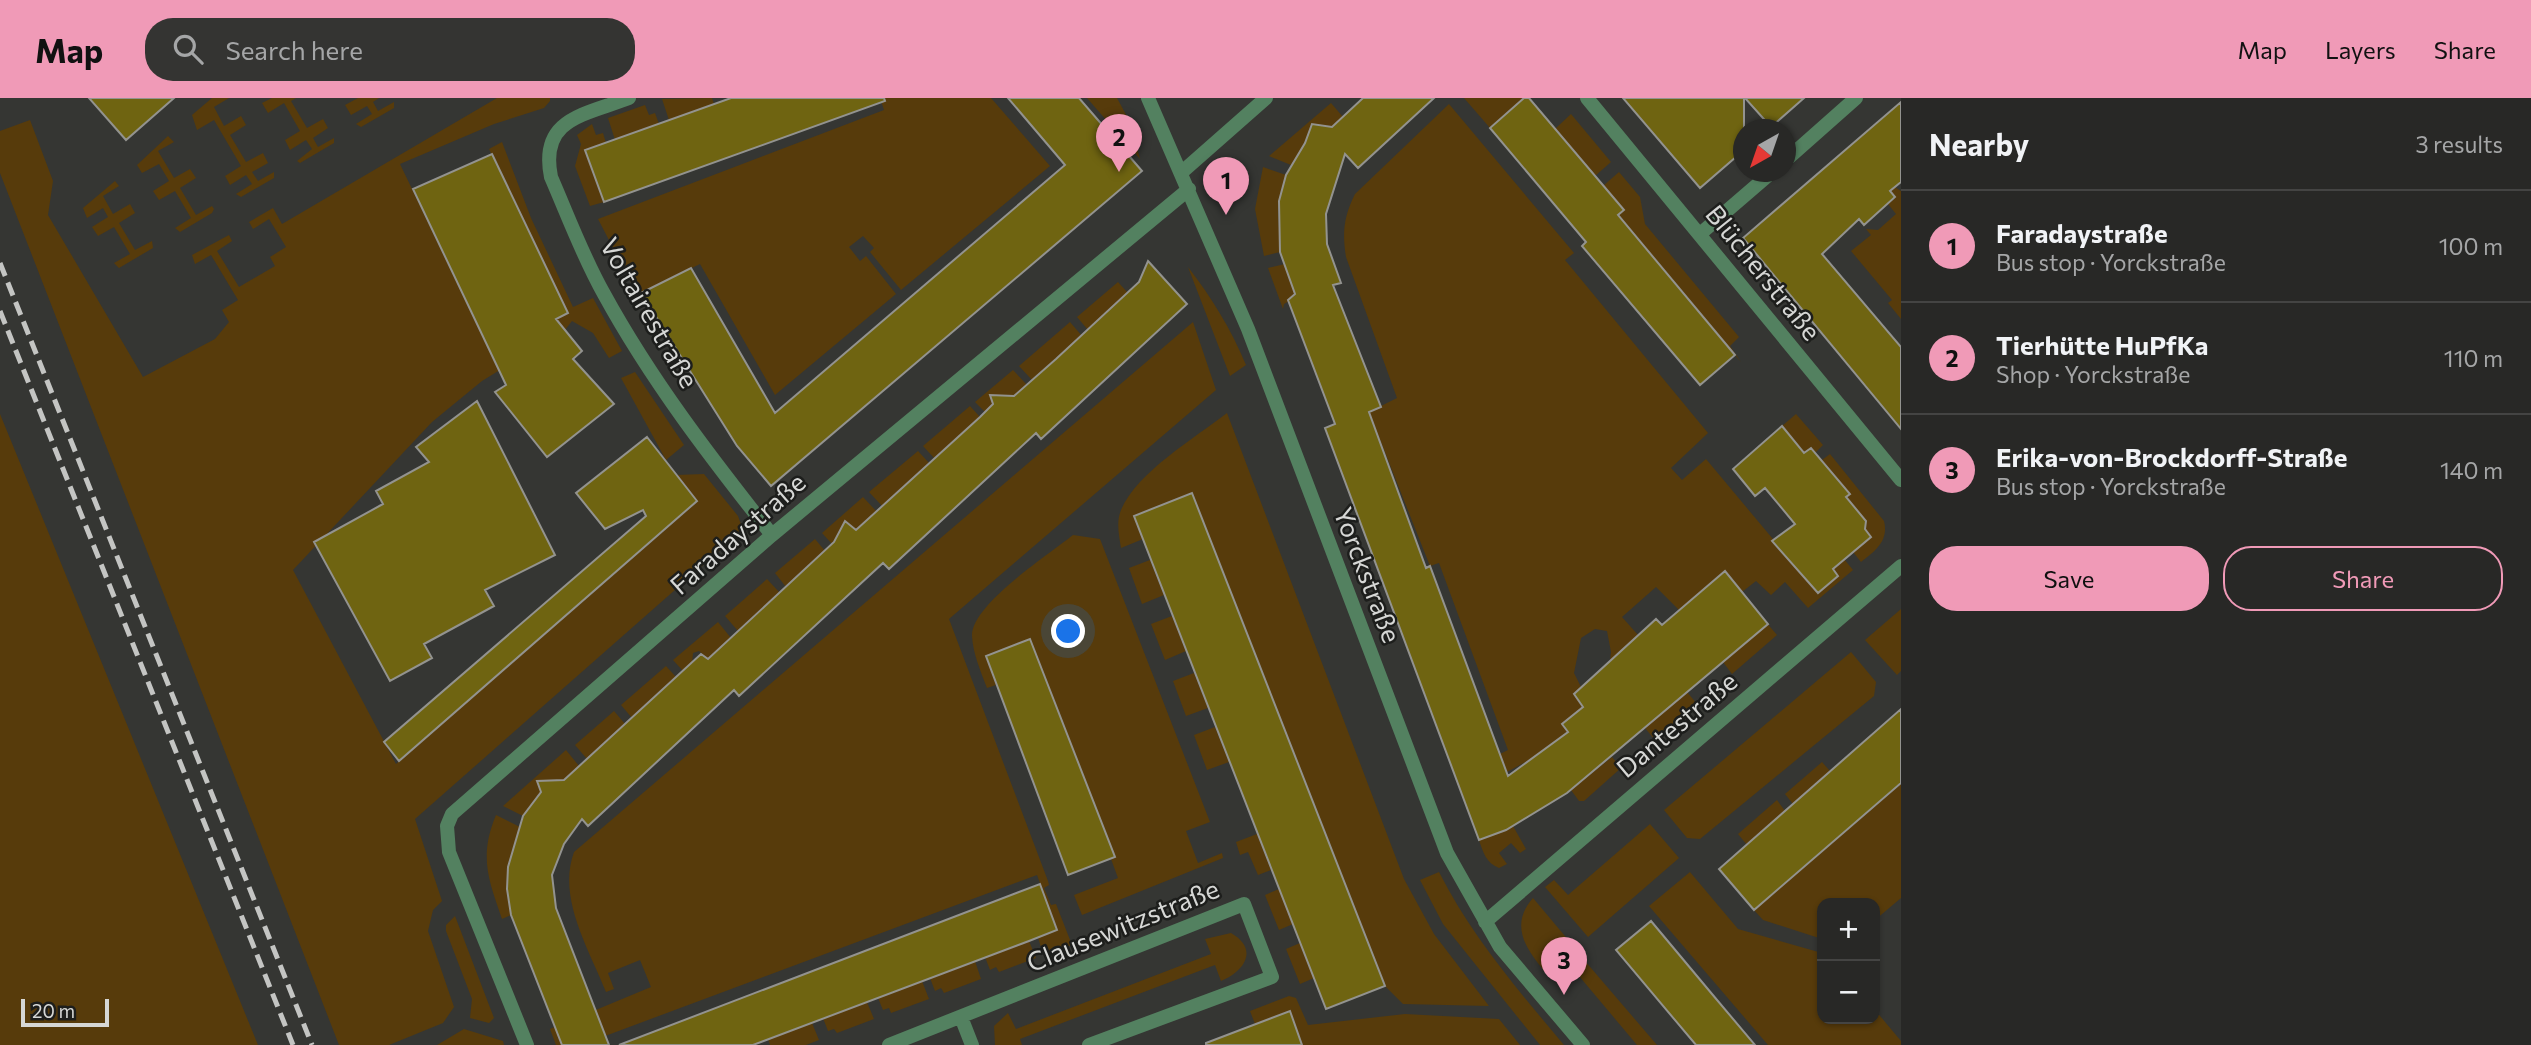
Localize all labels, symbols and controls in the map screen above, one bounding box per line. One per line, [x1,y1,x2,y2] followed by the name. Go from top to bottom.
[145,18,635,81] search box
[35,29,103,70] text: Map
[169,30,207,68] icon: search
[225,34,363,65] text: Search here
[2238,35,2287,64] text: Map
[2325,35,2396,64] text: Layers
[2434,35,2496,64] text: Share
[1096,114,1142,172] pin: 2
[1733,119,1796,182] north arrow
[1929,125,2029,162] text: Nearby
[2416,130,2503,158] text: 3 results
[1203,157,1249,215] pin: 1
[1700,198,1828,346] street label: Blücherstraße
[1996,217,2168,248] text: Faradaystraße
[595,232,706,393] street label: Voltairestraße
[1947,232,1957,260] text: 1
[2439,232,2503,260] text: 100 m
[1996,248,2226,276] text: Bus stop · Yorckstraße
[1996,329,2209,360] text: Tierhütte HuPfKa
[1945,344,1959,372] text: 2
[2444,344,2503,372] text: 110 m
[1996,360,2190,388] text: Shop · Yorckstraße
[1996,441,2348,472] text: Erika-von-Brockdorff-Straße
[1945,456,1959,484] text: 3
[2440,456,2503,484] text: 140 m
[663,466,811,600] street label: Faradaystraße
[1996,472,2226,500] text: Bus stop · Yorckstraße
[1328,502,1408,647] street label: Yorckstraße
[1929,546,2209,611] button: Save
[2223,546,2503,611] button: Share
[1051,614,1085,648] your location
[1610,665,1742,783] street label: Dantestraße
[1022,872,1223,977] street label: Clausewitzstraße
[1817,898,1880,1024] map controls
[1817,898,1880,961] button: +
[1541,937,1587,995] pin: 3
[1817,961,1880,1024] button: −
[21,996,108,1028] scale bar
[32,999,75,1022] text: 20 m

